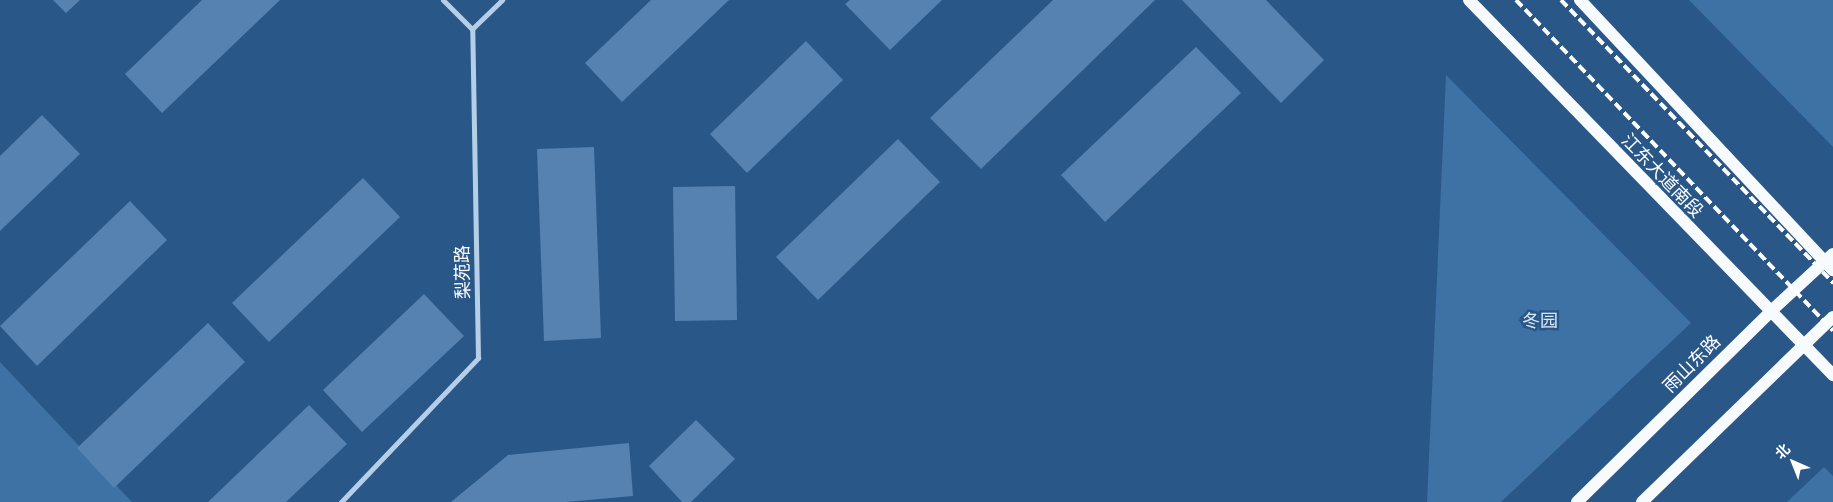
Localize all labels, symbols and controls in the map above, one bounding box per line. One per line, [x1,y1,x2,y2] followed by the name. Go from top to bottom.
[1617,130,1707,222] street label: 江东大道南段
[452,245,474,299] street label: 梨苑路
[1522,310,1558,332] park label: 冬园
[1659,331,1725,397] street label: 雨山东路
[1768,437,1818,487] north arrow
[1772,441,1793,462] text: 北

